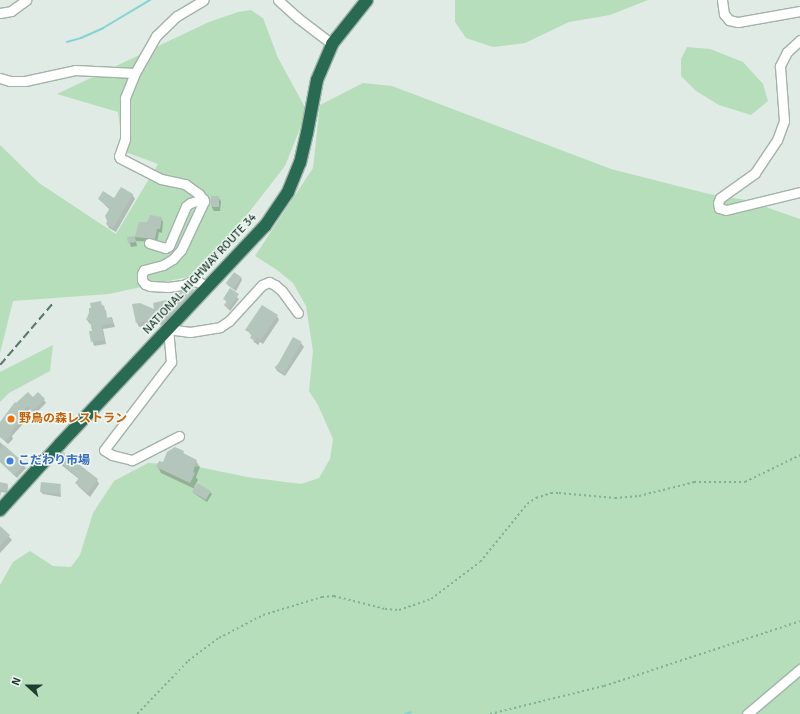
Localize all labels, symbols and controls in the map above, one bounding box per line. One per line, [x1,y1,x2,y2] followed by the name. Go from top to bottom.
[140,210,260,338] street label: NATIONAL HIGHWAY ROUTE 34
[19,412,127,426] place label: 野鳥の森レストラン
[6,414,16,424] marker: 野鳥の森レストラン
[18,454,90,468] place label: こだわり市場
[5,456,15,466] marker: こだわり市場
[8,666,48,706] north arrow
[9,676,24,687] text: N

